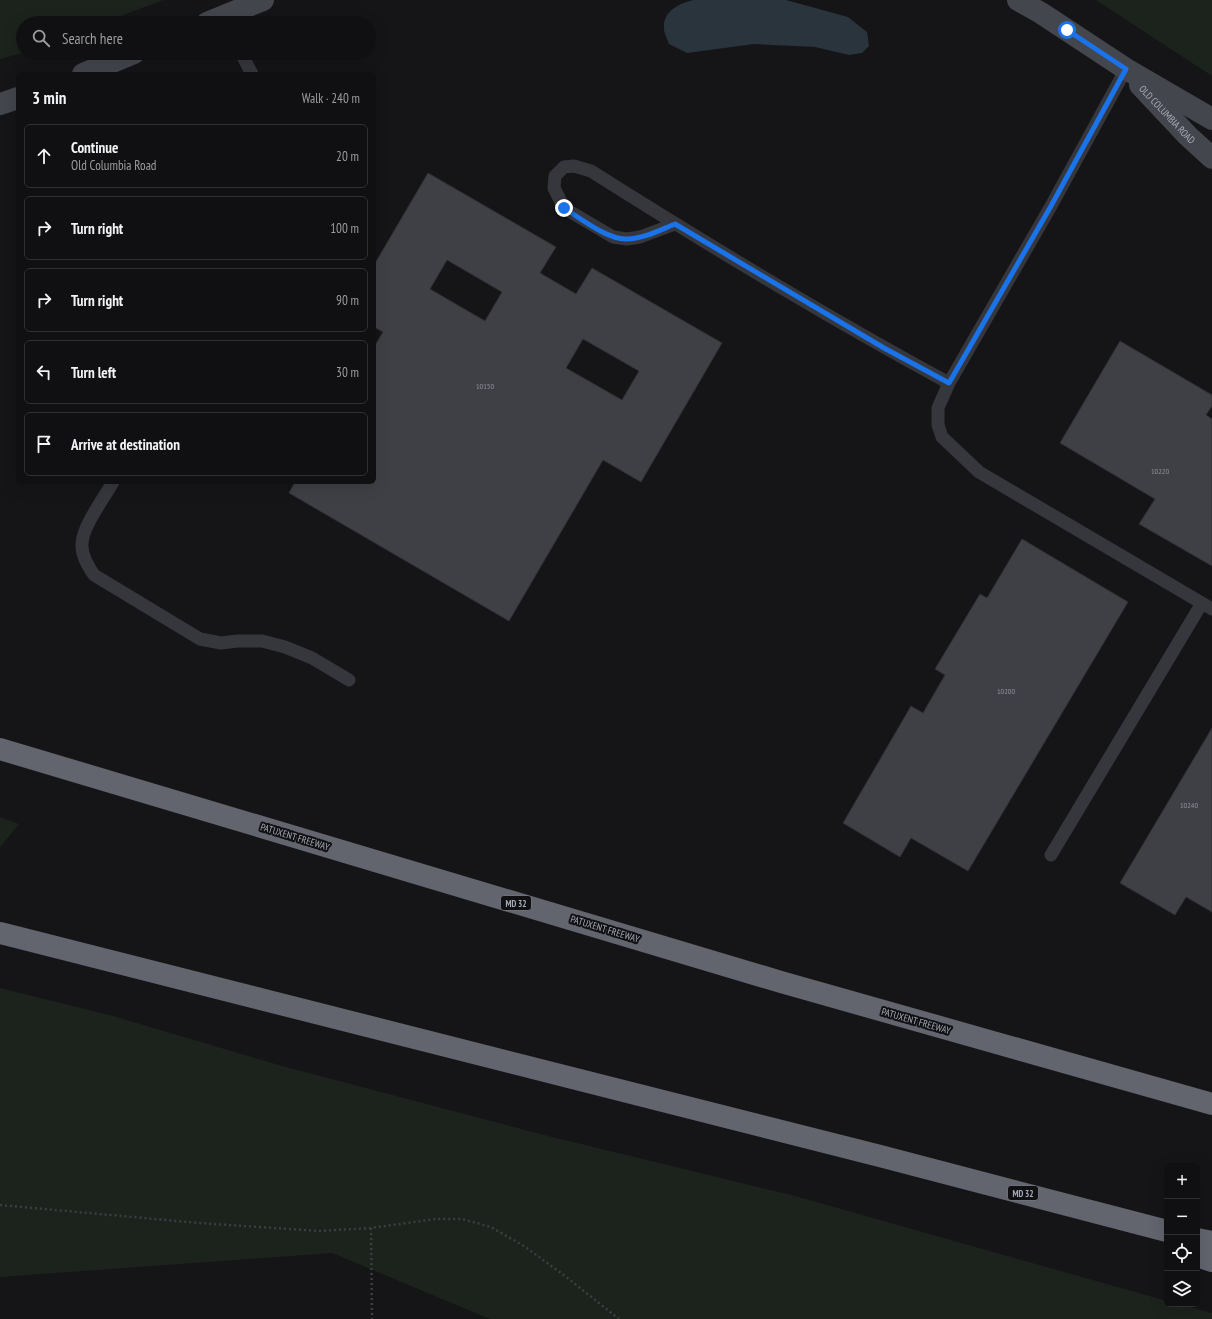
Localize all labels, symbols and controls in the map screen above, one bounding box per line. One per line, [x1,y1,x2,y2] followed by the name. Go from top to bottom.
[16,16,376,60] search box
[1058,21,1076,39] route start
[30,27,52,49] icon: search
[62,29,123,48] text: Search here
[1137,82,1198,146] street label: OLD COLUMBIA ROAD
[32,87,66,109] text: 3 min
[302,90,360,107] text: Walk · 240 m
[71,138,118,157] text: Continue
[33,145,55,167] icon: ahead
[336,148,359,165] text: 20 m
[71,157,157,174] text: Old Columbia Road
[555,199,573,217] route end
[33,217,55,239] icon: right
[71,219,123,238] text: Turn right
[330,220,359,237] text: 100 m
[33,289,55,311] icon: right
[71,291,123,310] text: Turn right
[336,292,359,309] text: 90 m
[33,361,55,383] icon: left
[71,363,116,382] text: Turn left
[336,364,359,381] text: 30 m
[476,381,494,391] house number: 10150
[33,433,55,455] icon: arrive
[71,435,180,454] text: Arrive at destination
[1151,466,1169,476] house number: 10220
[997,686,1015,696] house number: 10200
[1180,800,1198,810] house number: 10240
[259,820,331,854] street label: PATUXENT FREEWAY
[501,896,531,910] road number: MD 32
[569,912,641,946] street label: PATUXENT FREEWAY
[880,1005,953,1037] street label: PATUXENT FREEWAY
[1164,1163,1200,1307] map controls
[1164,1163,1200,1199] button: +
[1008,1186,1038,1200] road number: MD 32
[1164,1199,1200,1235] button: −
[1164,1235,1200,1271] button: locate
[1164,1271,1200,1307] button: layers

